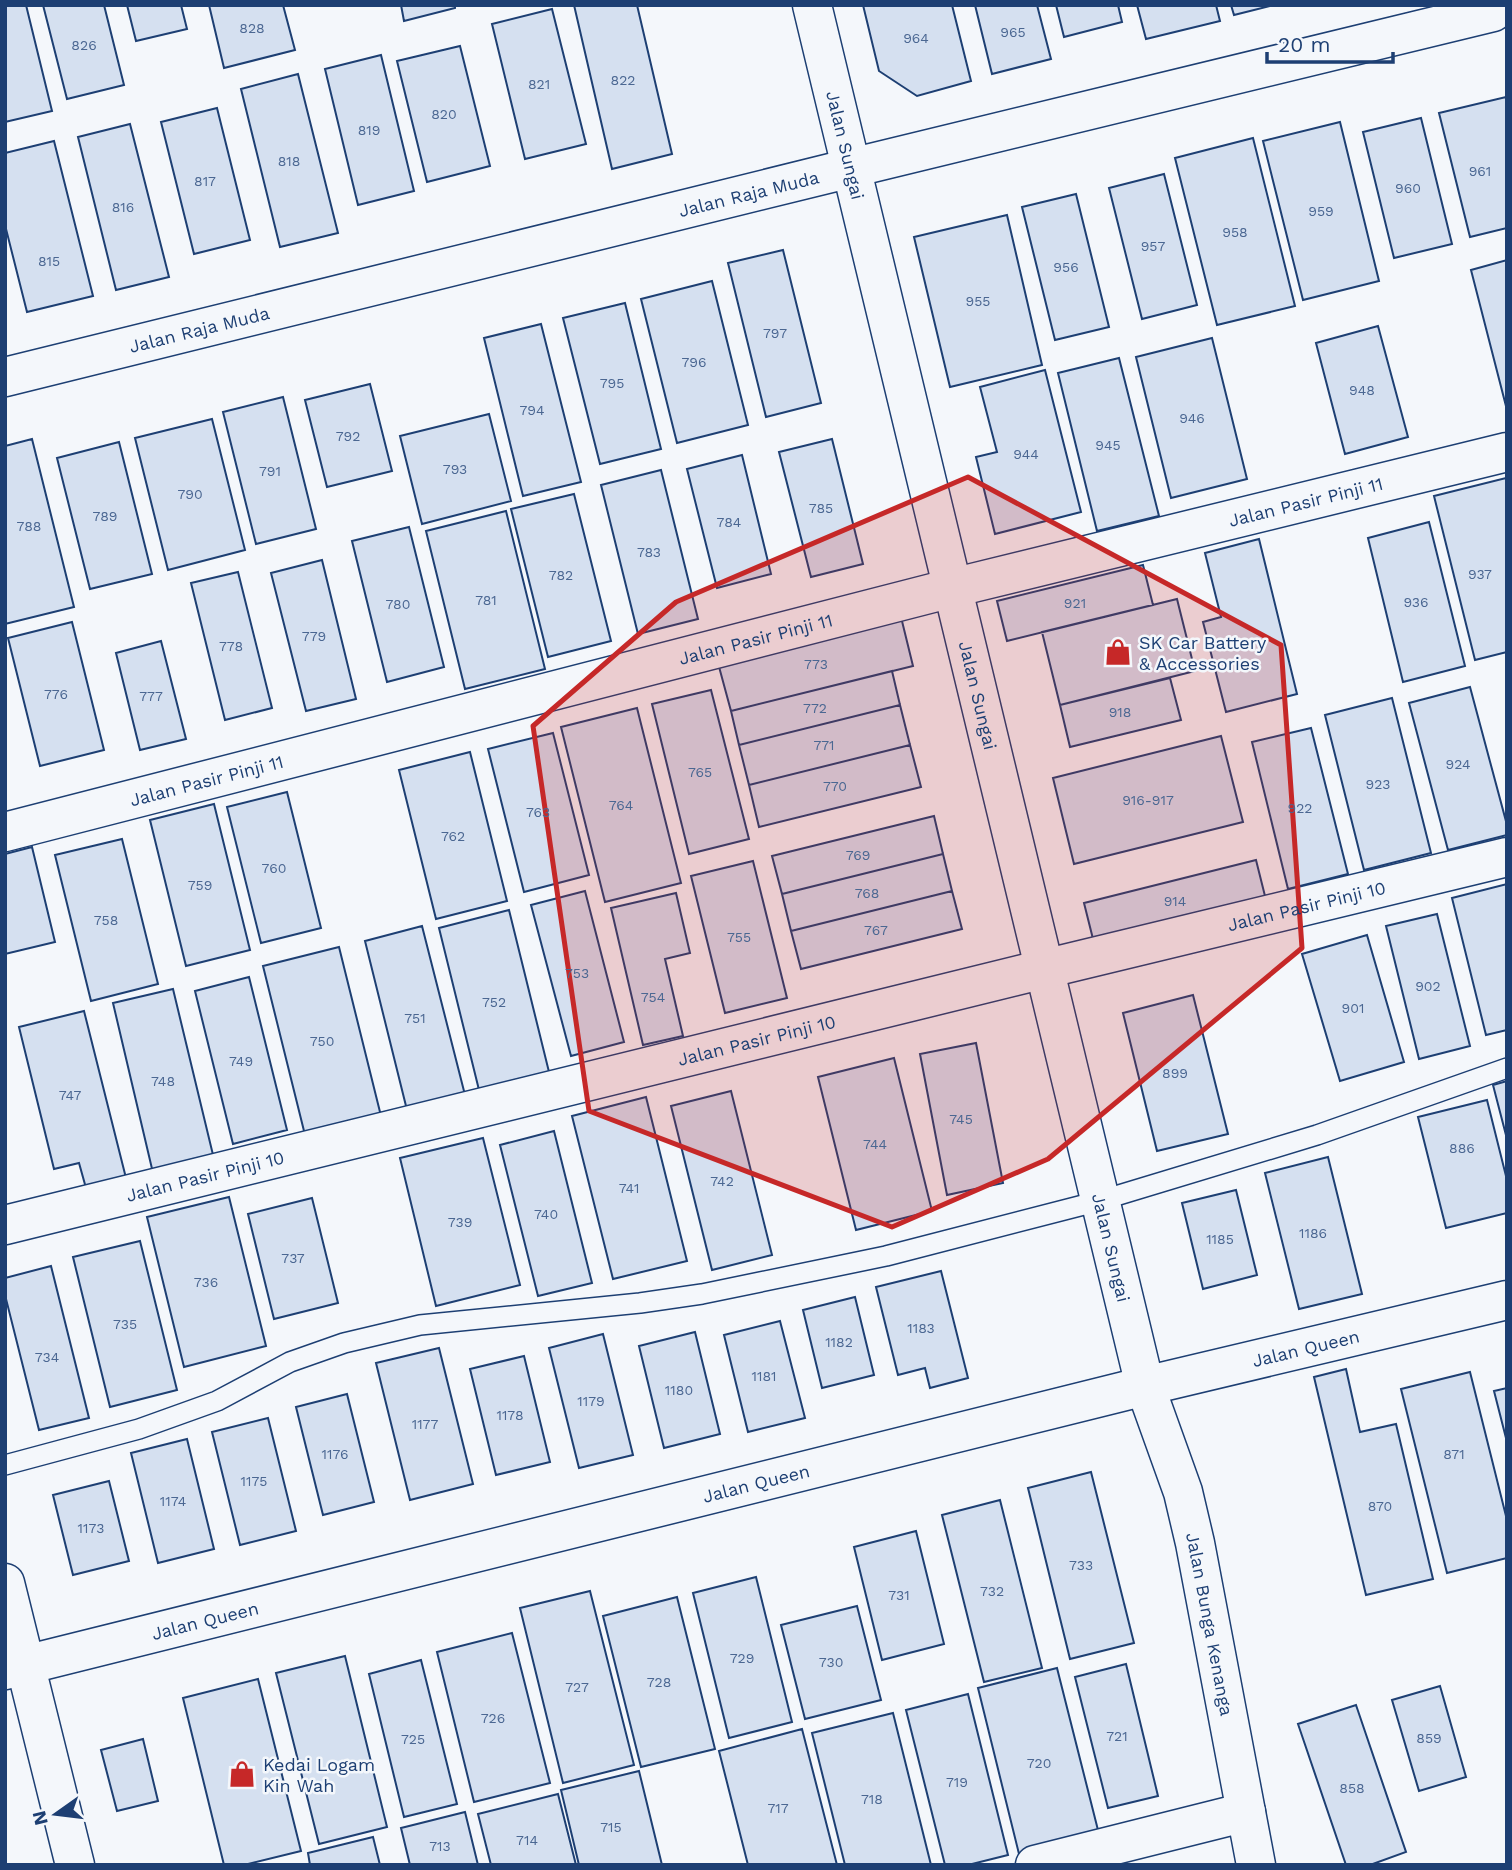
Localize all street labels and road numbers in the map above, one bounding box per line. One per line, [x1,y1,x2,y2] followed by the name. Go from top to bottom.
[822,88,869,202] street label: Jalan Sungai
[676,166,821,221] street label: Jalan Raja Muda
[127,302,272,356] street label: Jalan Raja Muda
[1226,472,1385,530] street label: Jalan Pasir Pinji 11
[676,609,835,669] street label: Jalan Pasir Pinji 11
[955,639,1002,752] street label: Jalan Sungai
[127,750,286,810] street label: Jalan Pasir Pinji 11
[1225,876,1388,935] street label: Jalan Pasir Pinji 10
[675,1010,838,1069] street label: Jalan Pasir Pinji 10
[124,1146,286,1205] street label: Jalan Pasir Pinji 10
[1088,1191,1135,1304] street label: Jalan Sungai
[1250,1325,1361,1371] street label: Jalan Queen
[700,1459,812,1506] street label: Jalan Queen
[1182,1530,1238,1717] street label: Jalan Bunga Kenanga
[149,1597,261,1644] street label: Jalan Queen

